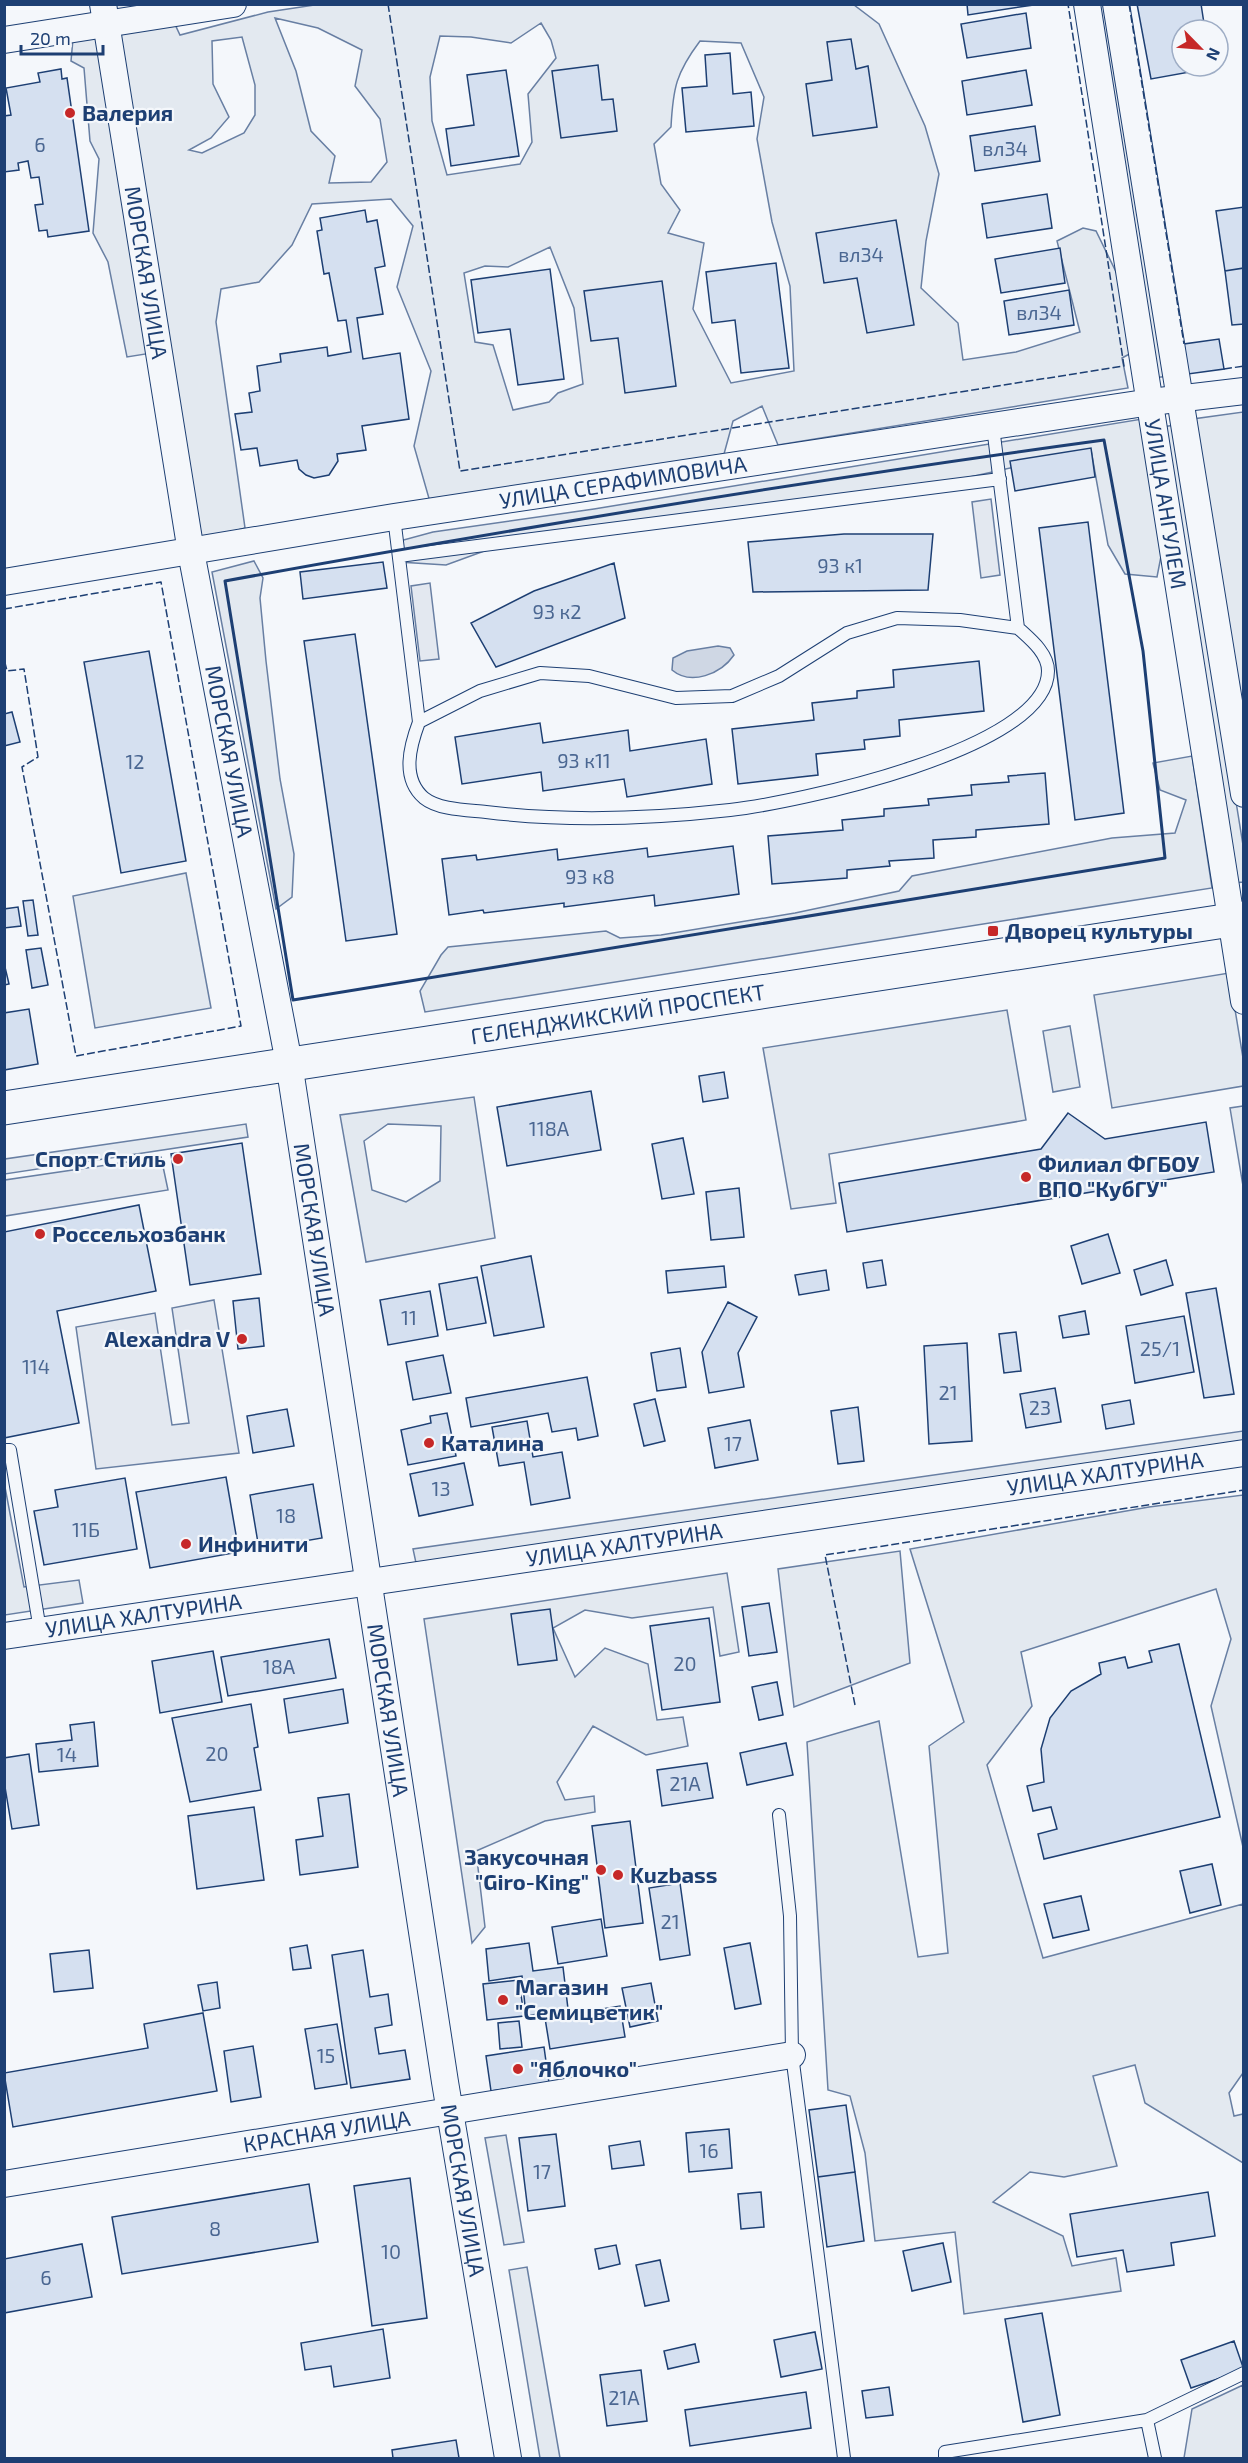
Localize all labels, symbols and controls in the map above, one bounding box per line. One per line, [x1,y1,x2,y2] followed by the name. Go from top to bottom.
[21,18,104,56] scale bar
[1170,18,1230,78] north arrow
[30,27,71,49] text: 20 m
[1203,45,1225,64] text: N
[82,99,173,125] place label: Валерия
[63,106,77,120] marker: Валерия
[34,132,46,156] house number: 6
[982,136,1028,160] house number: вл34
[120,184,174,361] street label: МОРСКАЯ УЛИЦА
[838,242,884,266] house number: вл34
[1016,300,1062,324] house number: вл34
[1140,417,1193,591] street label: УЛИЦА АНГУЛЕМ
[497,450,749,513] street label: УЛИЦА СЕРАФИМОВИЧА
[817,553,863,577] house number: 93 к1
[533,599,581,623] house number: 93 к2
[201,663,259,840] street label: МОРСКАЯ УЛИЦА
[557,748,611,772] house number: 93 к11
[125,749,145,773] house number: 12
[565,864,615,888] house number: 93 к8
[1005,917,1193,943] place label: Дворец культуры
[986,924,1000,938] marker: Дворец культуры
[469,978,767,1048] street label: ГЕЛЕНДЖИКСКИЙ ПРОСПЕКТ
[529,1116,570,1140] house number: 118А
[289,1141,342,1318] street label: МОРСКАЯ УЛИЦА
[35,1145,166,1171] place label: Спорт Стиль
[1038,1150,1199,1201] place label: Филиал ФГБОУ ВПО "КубГУ"
[171,1152,185,1166] marker: Спорт Стиль
[1019,1170,1033,1184] marker: Филиал ФГБОУ ВПО "КубГУ"
[52,1220,226,1246] place label: Россельхозбанк
[33,1227,47,1241] marker: Россельхозбанк
[401,1305,417,1329] house number: 11
[105,1325,230,1351] place label: Alexandra V
[235,1332,249,1346] marker: Alexandra V
[1140,1336,1180,1360] house number: 25/1
[22,1354,50,1378] house number: 114
[938,1380,958,1404] house number: 21
[1029,1395,1051,1419] house number: 23
[441,1429,544,1455] place label: Каталина
[724,1431,742,1455] house number: 17
[422,1436,436,1450] marker: Каталина
[1005,1445,1205,1500] street label: УЛИЦА ХАЛТУРИНА
[431,1476,451,1500] house number: 13
[276,1503,296,1527] house number: 18
[524,1516,724,1571] street label: УЛИЦА ХАЛТУРИНА
[72,1517,100,1541] house number: 11Б
[198,1530,308,1556] place label: Инфинити
[179,1537,193,1551] marker: Инфинити
[43,1587,244,1642] street label: УЛИЦА ХАЛТУРИНА
[363,1622,415,1799] street label: МОРСКАЯ УЛИЦА
[673,1651,697,1675] house number: 20
[263,1654,296,1678] house number: 18А
[205,1741,229,1765] house number: 20
[57,1742,77,1766] house number: 14
[669,1771,701,1795] house number: 21А
[464,1843,589,1894] place label: Закусочная "Giro-King"
[630,1861,717,1887] place label: Kuzbass
[594,1863,608,1877] marker: Закусочная "Giro-King"
[611,1868,625,1882] marker: Kuzbass
[660,1909,680,1933] house number: 21
[515,1973,663,2024] place label: Магазин "Семицветик"
[496,1993,510,2007] marker: Магазин "Семицветик"
[317,2043,335,2067] house number: 15
[530,2055,637,2081] place label: "Яблочко"
[511,2062,525,2076] marker: "Яблочко"
[437,2102,491,2279] street label: МОРСКАЯ УЛИЦА
[241,2104,412,2157] street label: КРАСНАЯ УЛИЦА
[699,2138,719,2162] house number: 16
[533,2159,551,2183] house number: 17
[209,2216,221,2240] house number: 8
[381,2239,401,2263] house number: 10
[40,2265,52,2289] house number: 6
[608,2385,640,2409] house number: 21А

